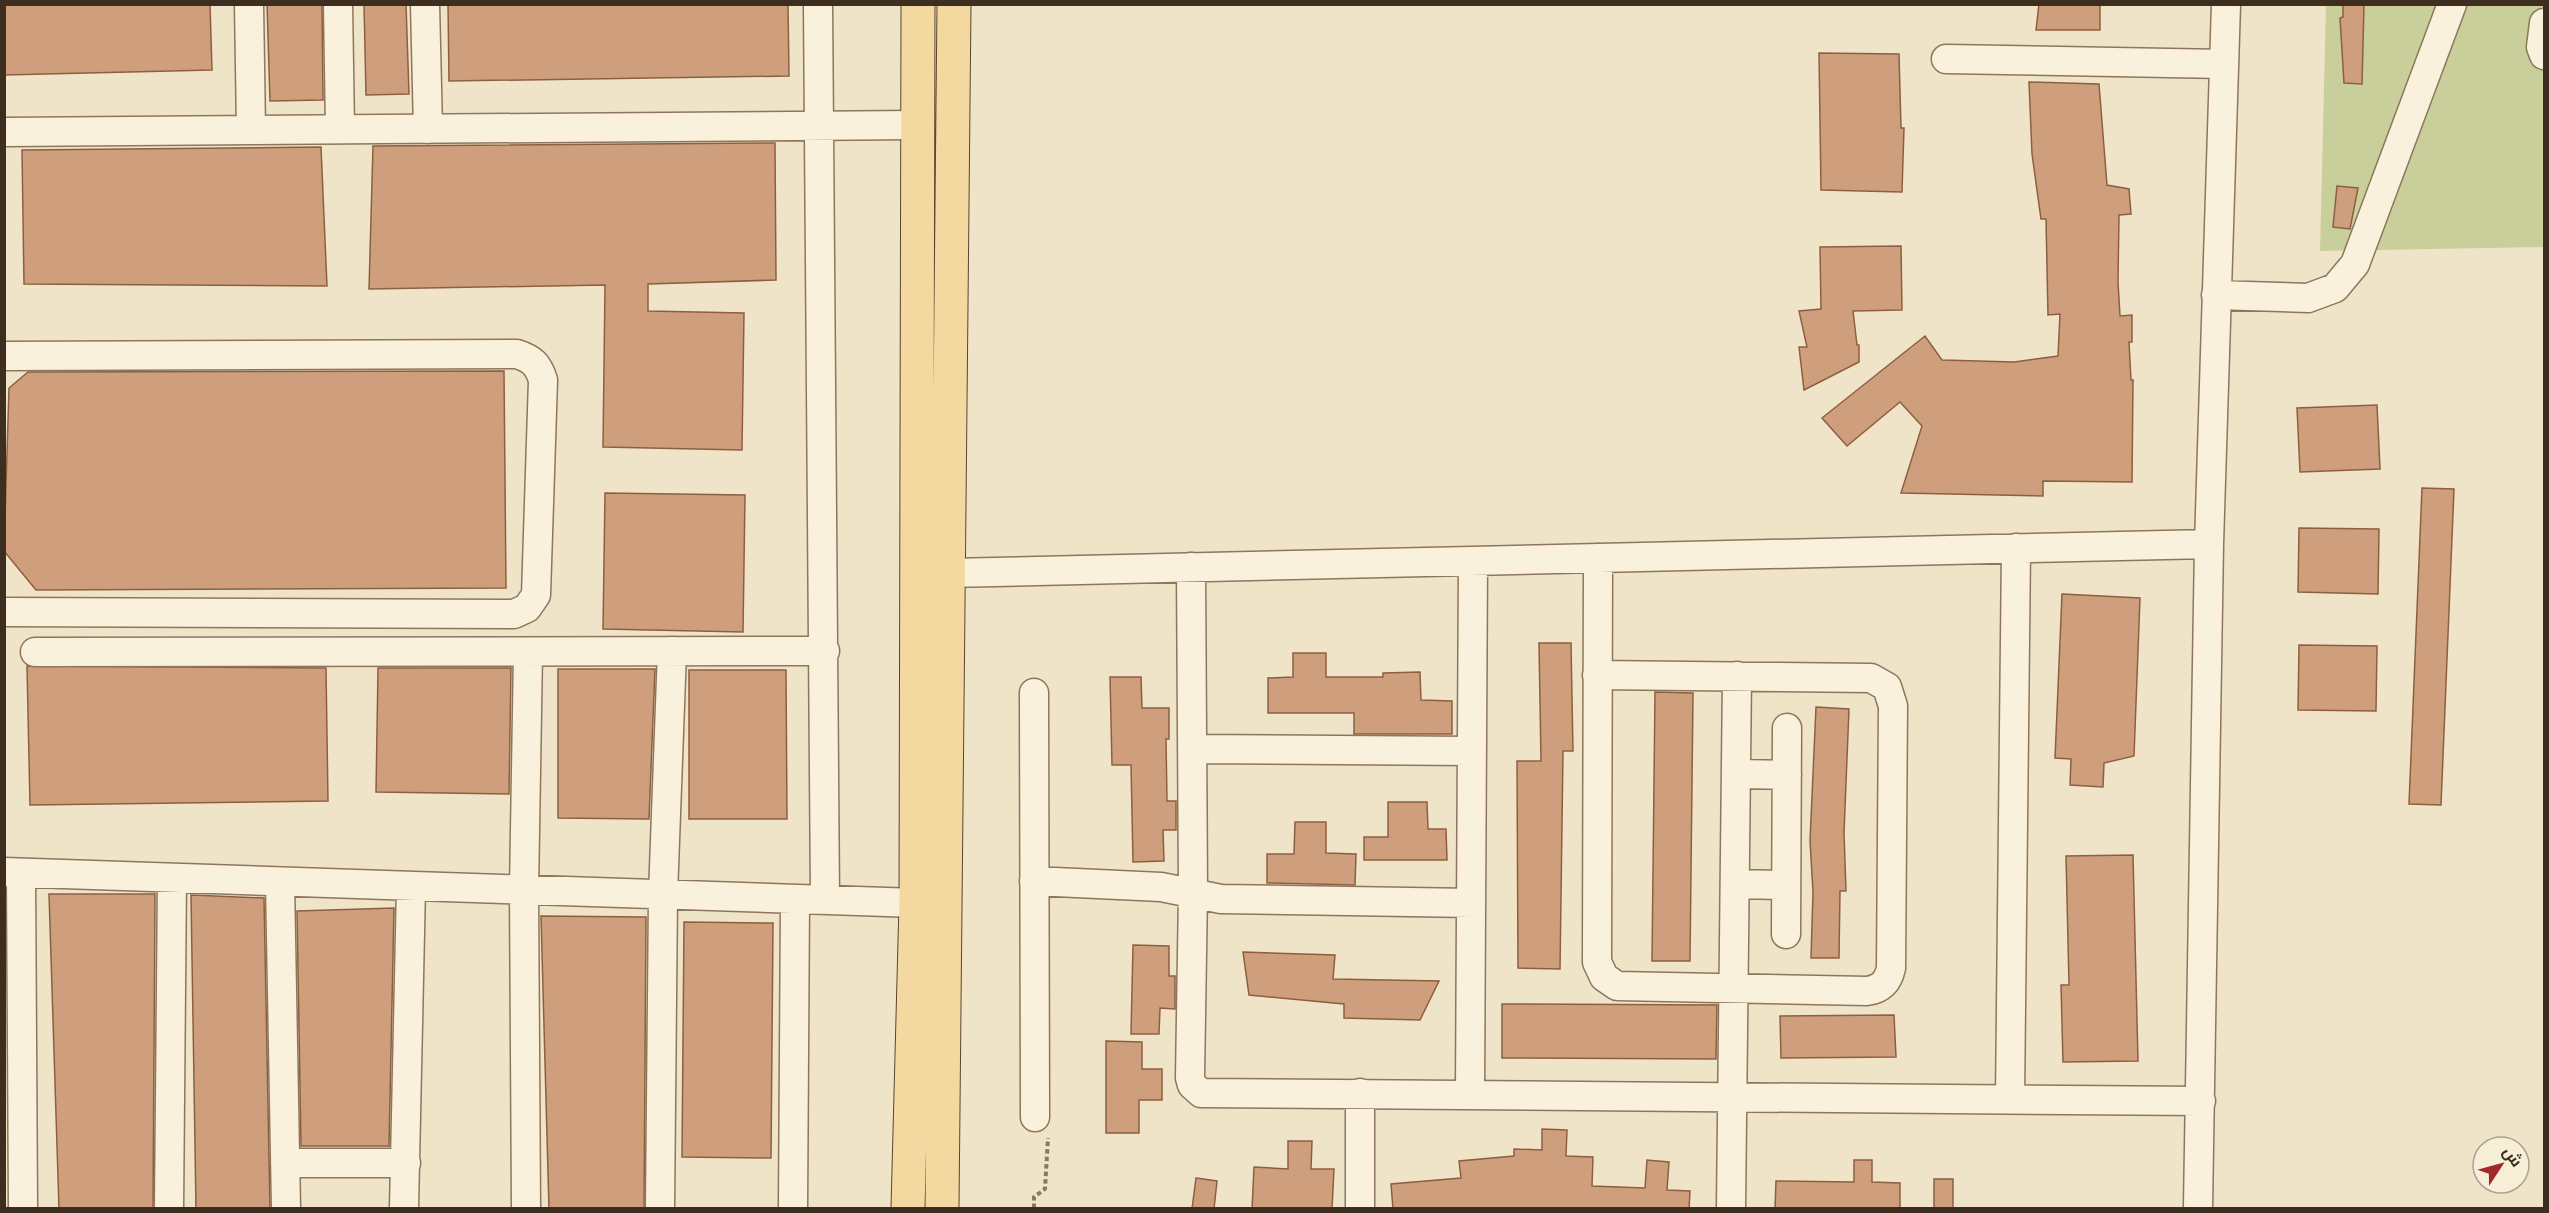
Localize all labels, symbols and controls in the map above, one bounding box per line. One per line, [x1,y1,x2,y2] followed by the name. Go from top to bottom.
[2471,1135,2531,1195] north arrow
[2498,1141,2528,1171] text: ش

